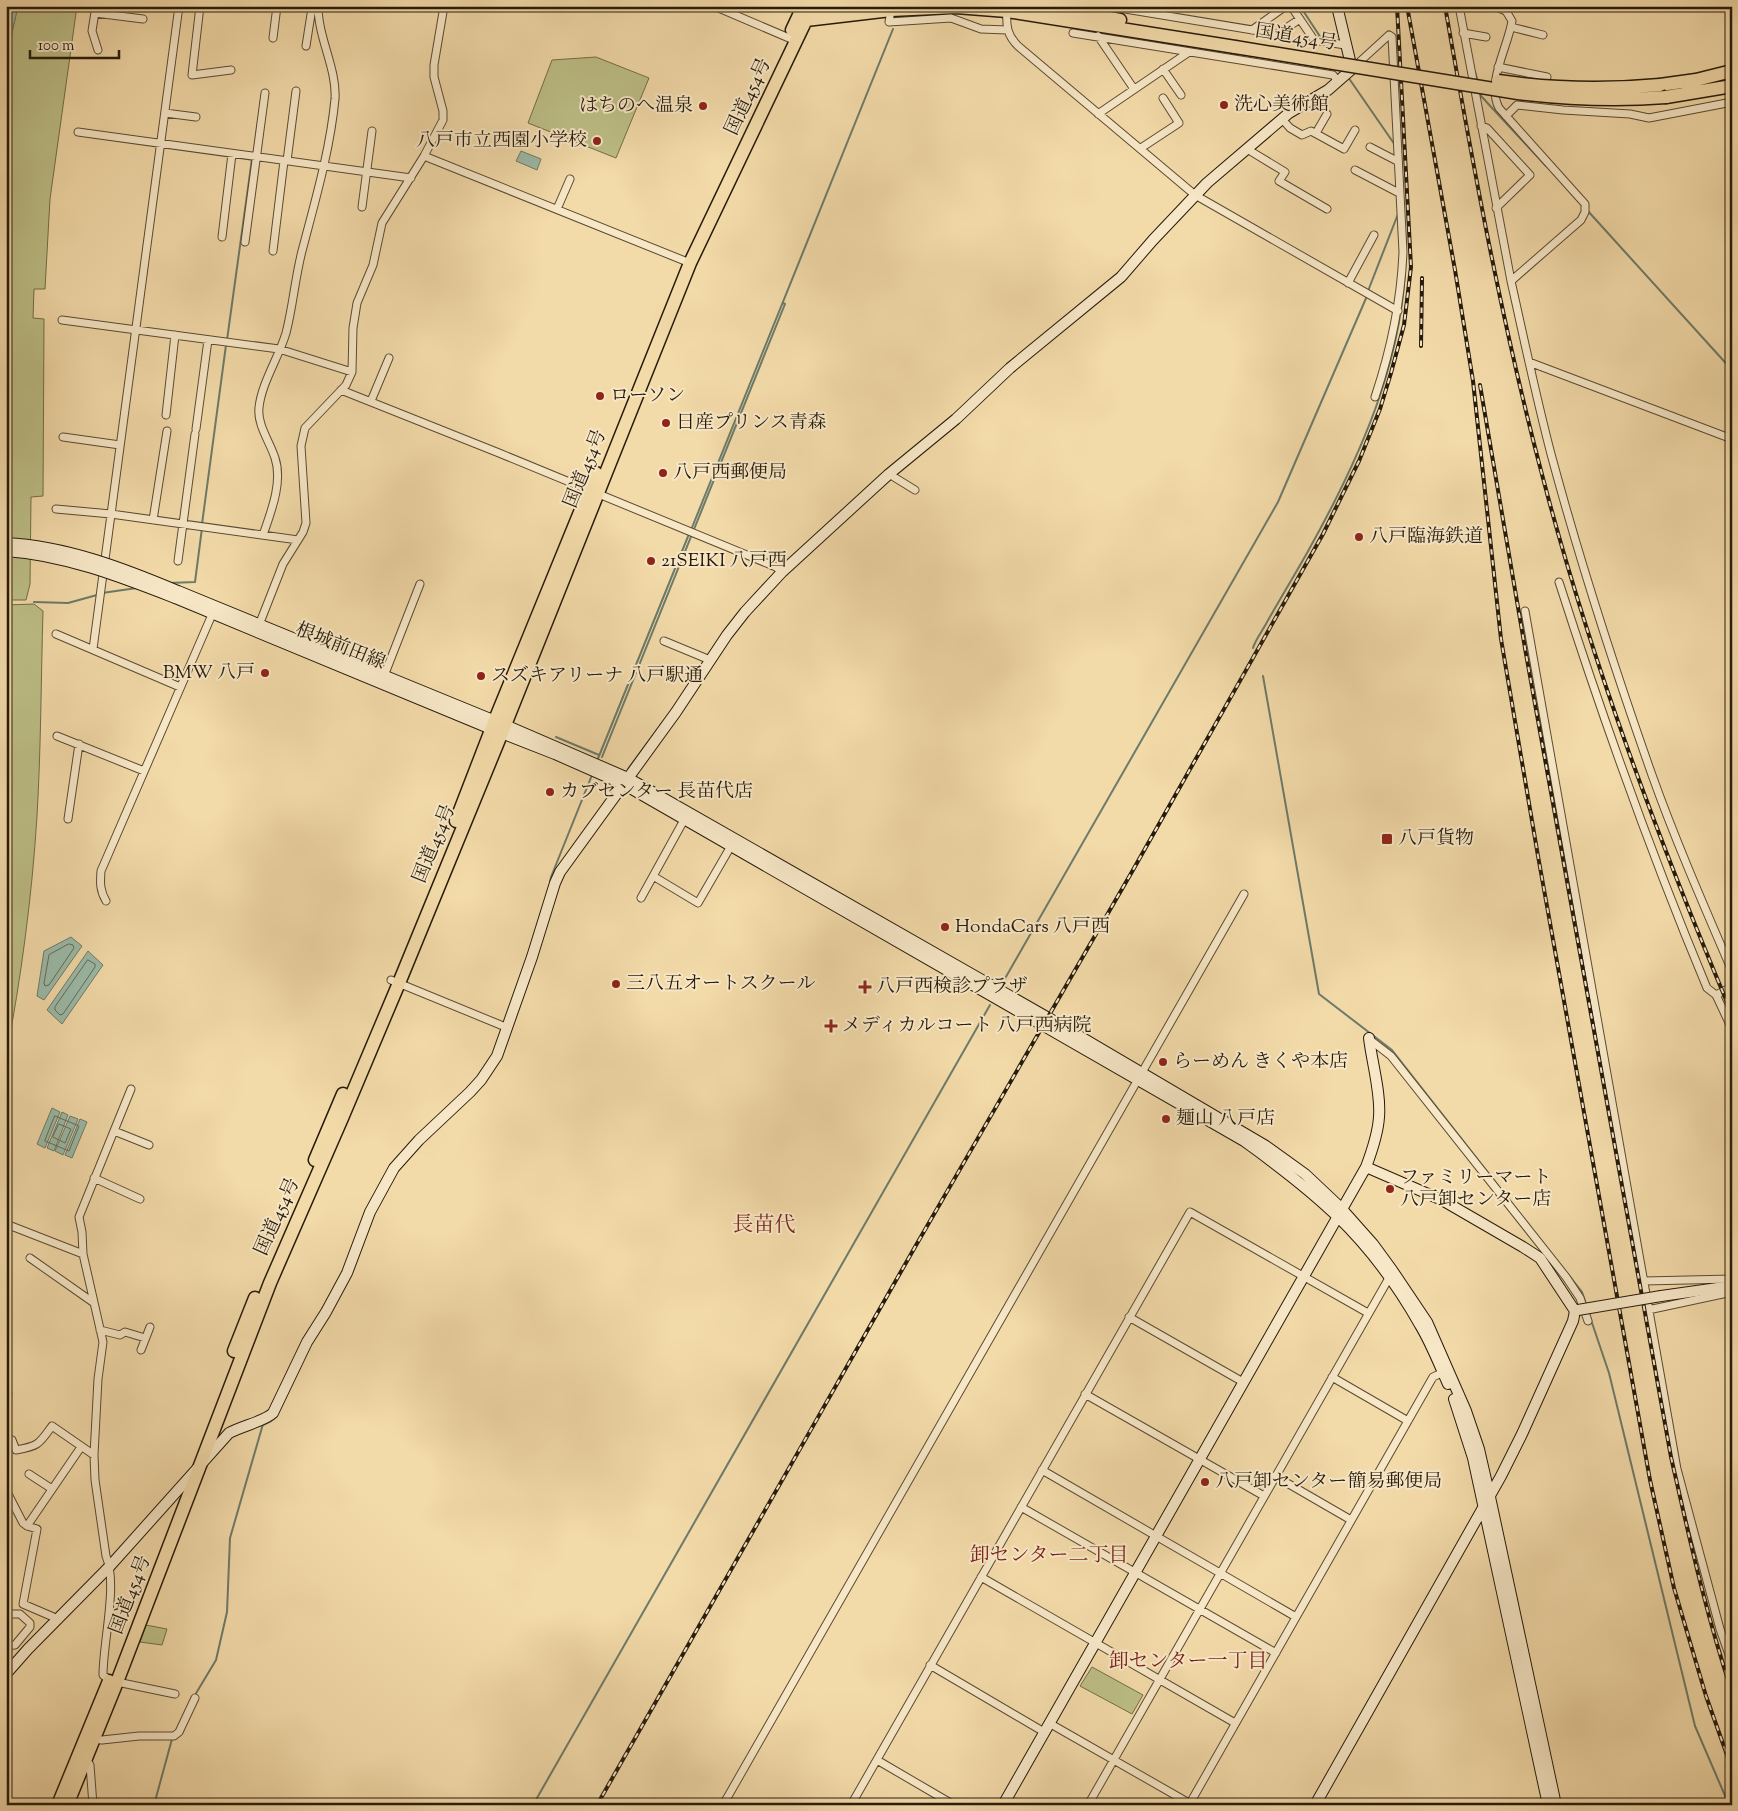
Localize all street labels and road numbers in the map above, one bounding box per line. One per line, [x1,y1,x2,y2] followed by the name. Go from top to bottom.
[1253,18,1339,58] street label: 国道454号
[719,54,779,140] street label: 国道454号
[558,426,614,512] street label: 国道454号
[291,617,389,677] street label: 根城前田線
[407,801,463,887] street label: 国道454号
[249,1174,307,1260] street label: 国道454号
[104,1552,158,1638] street label: 国道454号

